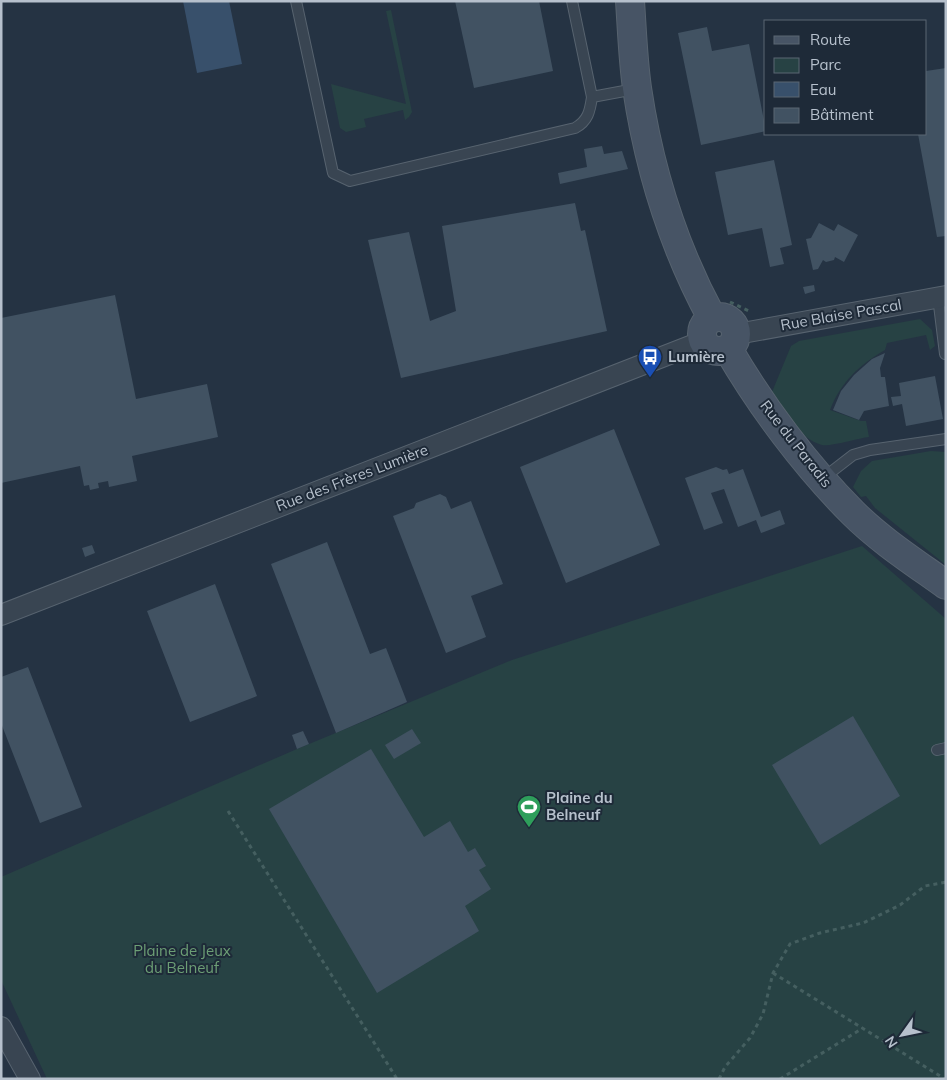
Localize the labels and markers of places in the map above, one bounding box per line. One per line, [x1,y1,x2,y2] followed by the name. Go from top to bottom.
[637,344,663,378] bus stop icon: Lumière
[668,347,725,366] place label: Lumière
[546,788,613,824] place label: Plaine du Belneuf
[516,794,542,828] sports icon: Plaine du Belneuf

